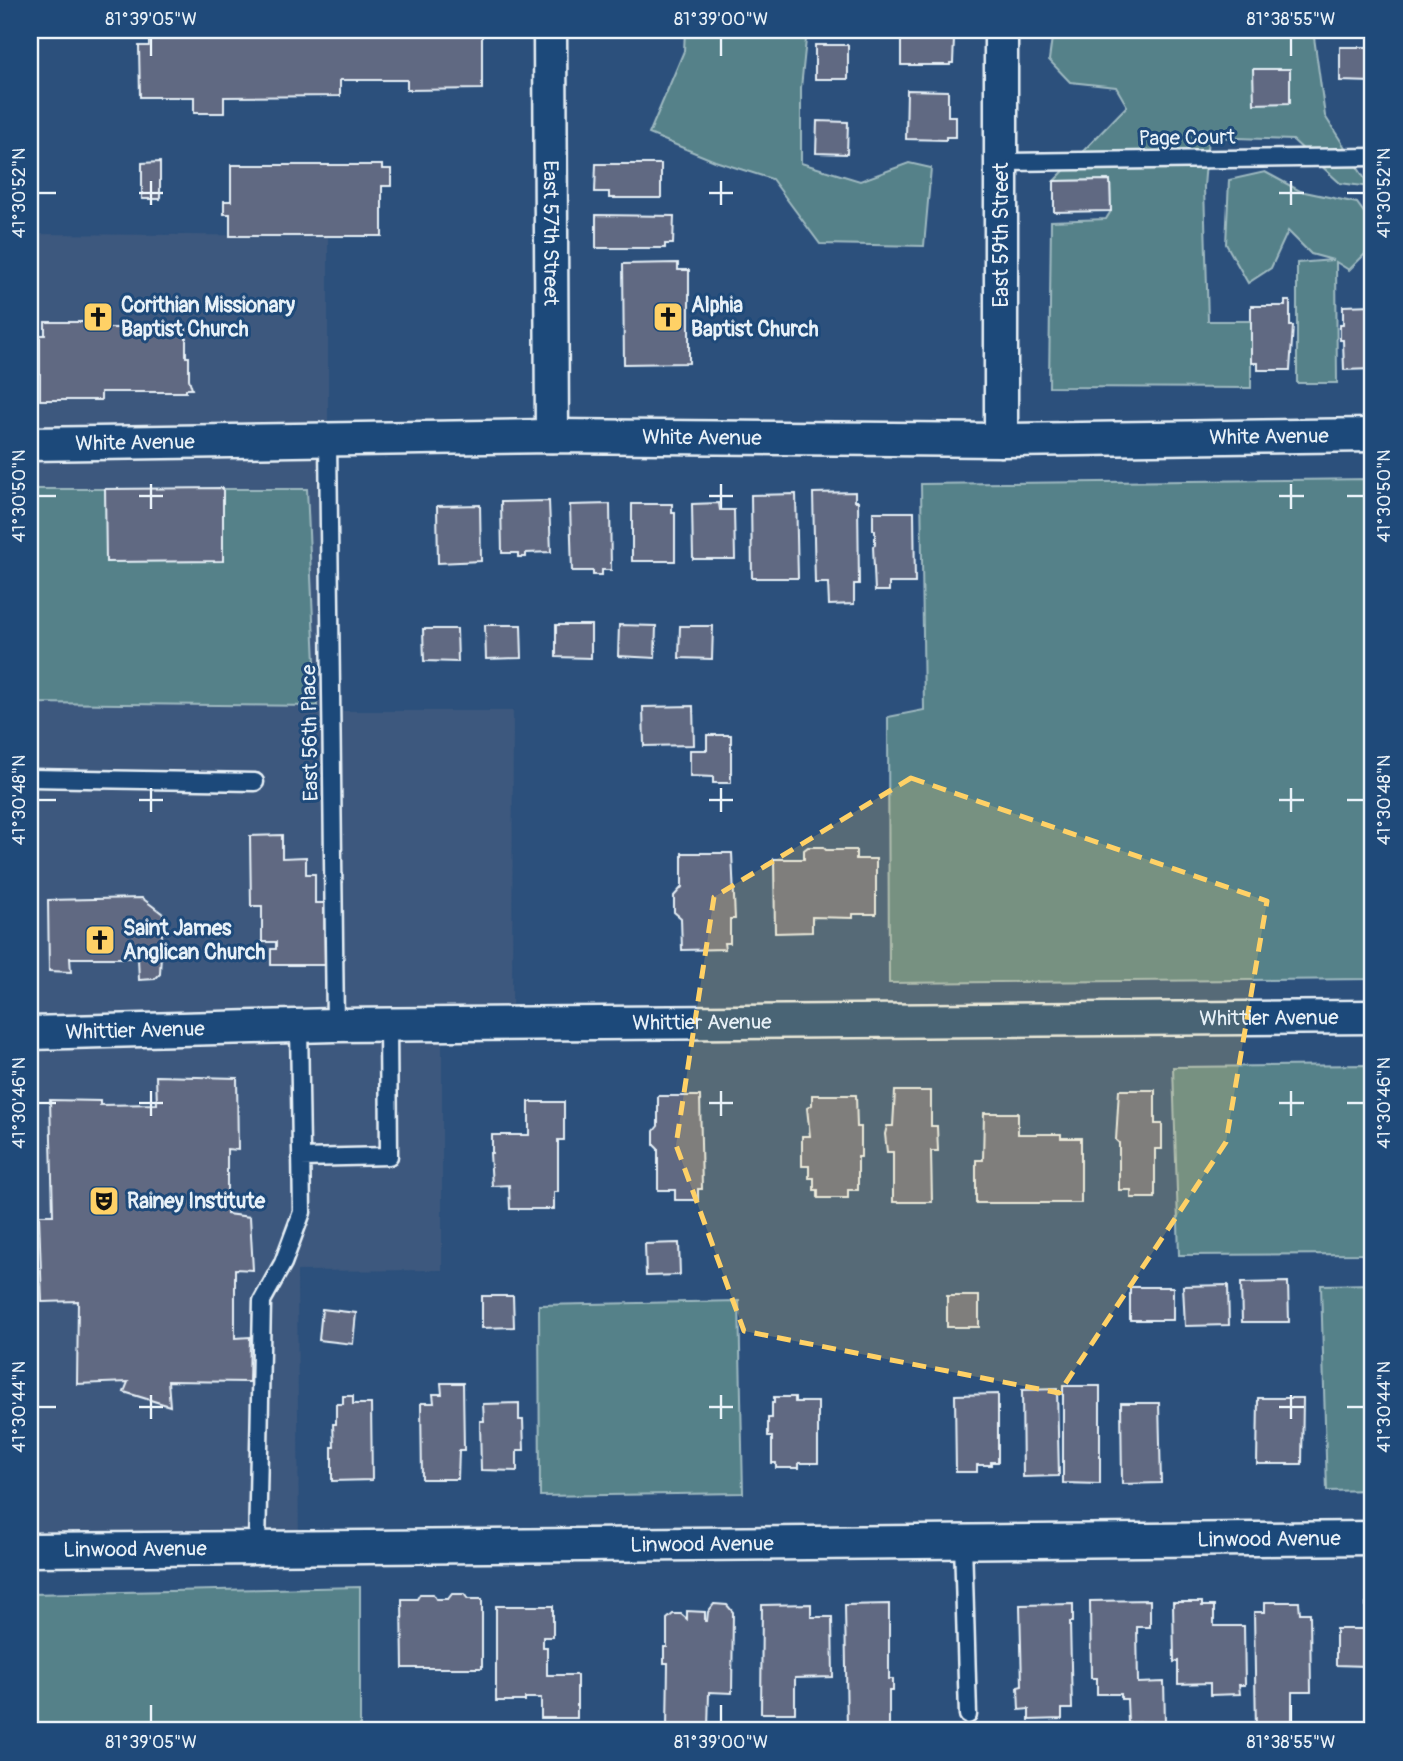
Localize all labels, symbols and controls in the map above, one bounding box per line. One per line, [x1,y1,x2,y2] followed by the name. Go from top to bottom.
[105,8,197,31] text: 81°39'05"W
[674,8,768,31] text: 81°39'00"W
[1247,8,1335,31] text: 81°38'55"W
[1138,124,1236,152] street label: Page Court
[8,148,31,238] text: 41°30'52"N
[1373,148,1396,238] text: 41°30'52"N
[537,160,565,306] street label: East 57th Street
[988,162,1015,308] street label: East 59th Street
[121,292,295,343] place label: Corithian Missionary Baptist Church
[691,292,819,343] place label: Alphia Baptist Church
[81,300,115,334] church icon: Corithian Missionary Baptist Church
[651,300,685,334] church icon: Alphia Baptist Church
[1209,422,1330,451] street label: White Avenue
[642,423,763,451] street label: White Avenue
[75,428,196,457] street label: White Avenue
[8,450,31,542] text: 41°30'50"N
[1373,450,1396,542] text: 41°30'50"N
[295,664,325,802] street label: East 56th Place
[8,755,31,845] text: 41°30'48"N
[1373,755,1396,845] text: 41°30'48"N
[123,915,266,966] place label: Saint James Anglican Church
[83,923,117,957] church icon: Saint James Anglican Church
[1199,1004,1339,1032] street label: Whittier Avenue
[632,1008,772,1036] street label: Whittier Avenue
[65,1015,206,1046] street label: Whittier Avenue
[8,1057,31,1149] text: 41°30'46"N
[1373,1057,1396,1149] text: 41°30'46"N
[87,1184,121,1218] theatre icon: Rainey Institute
[127,1188,266,1215] place label: Rainey Institute
[8,1361,31,1453] text: 41°30'44"N
[1373,1361,1396,1453] text: 41°30'44"N
[1197,1525,1341,1553] street label: Linwood Avenue
[630,1530,774,1558] street label: Linwood Avenue
[63,1535,208,1563] street label: Linwood Avenue
[105,1731,197,1754] text: 81°39'05"W
[674,1731,768,1754] text: 81°39'00"W
[1247,1731,1335,1754] text: 81°38'55"W

